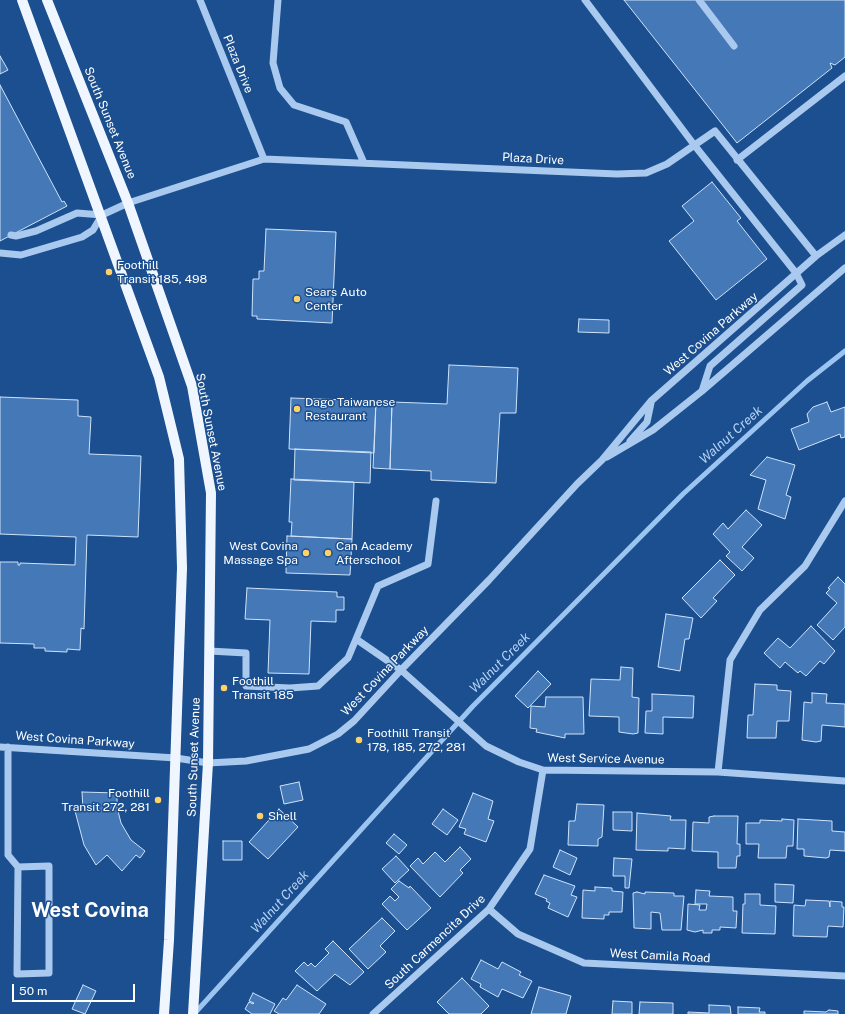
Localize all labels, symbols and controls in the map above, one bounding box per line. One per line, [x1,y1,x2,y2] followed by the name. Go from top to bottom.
[220,33,256,95] street label: Plaza Drive
[81,65,139,181] street label: South Sunset Avenue
[502,150,564,168] street label: Plaza Drive
[117,258,207,286] place label: Foothill Transit 185, 498
[104,267,114,277] marker: Foothill Transit 185, 498
[305,285,367,313] place label: Sears Auto Center
[661,289,761,379] street label: West Covina Parkway
[292,294,302,304] marker: Sears Auto Center
[193,372,229,492] street label: South Sunset Avenue
[305,395,395,423] place label: Dago Taiwanese Restaurant
[696,403,766,467] water label: Walnut Creek
[292,404,302,414] marker: Dago Taiwanese Restaurant
[223,539,298,567] place label: West Covina Massage Spa
[336,539,413,567] place label: Can Academy Afterschool
[301,548,311,558] marker: West Covina Massage Spa
[323,548,333,558] marker: Can Academy Afterschool
[338,623,432,719] street label: West Covina Parkway
[466,629,534,697] water label: Walnut Creek
[232,674,294,702] place label: Foothill Transit 185
[219,683,229,693] marker: Foothill Transit 185
[185,697,203,817] street label: South Sunset Avenue
[367,726,466,754] place label: Foothill Transit 178, 185, 272, 281
[15,729,135,751] street label: West Covina Parkway
[354,735,364,745] marker: Foothill Transit 178, 185, 272, 281
[547,751,665,767] street label: West Service Avenue
[61,786,150,814] place label: Foothill Transit 272, 281
[153,795,163,805] marker: Foothill Transit 272, 281
[268,809,297,823] place label: Shell
[255,811,265,821] marker: Shell
[248,867,312,937] water label: Walnut Creek
[382,892,488,992] street label: South Carmencita Drive
[31,899,149,923] district label: West Covina
[609,946,711,966] street label: West Camila Road
[14,976,137,1002] scale bar
[19,984,47,998] text: 50 m

